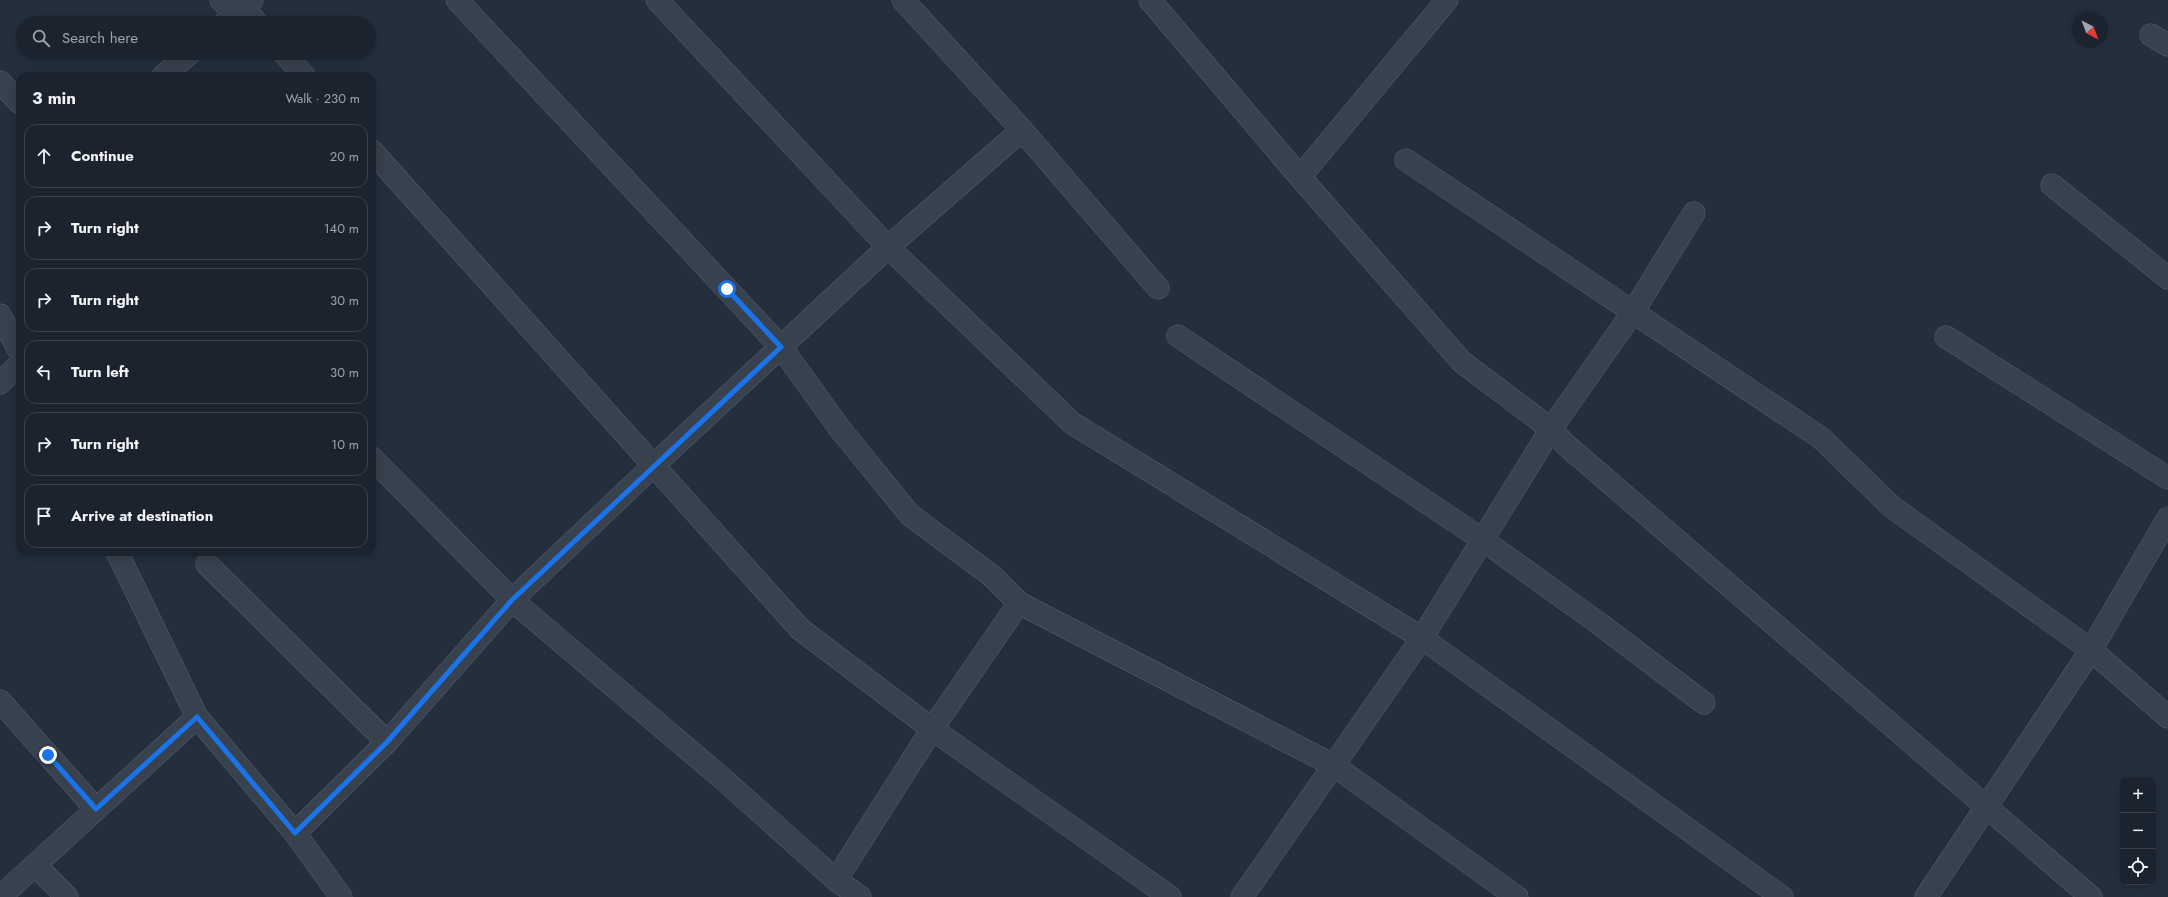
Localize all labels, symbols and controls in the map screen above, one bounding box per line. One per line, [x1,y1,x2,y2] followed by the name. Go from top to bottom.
[2072,12,2108,48] north arrow
[16,16,376,60] search box
[30,27,52,49] icon: search
[62,27,138,49] text: Search here
[32,86,76,110] text: 3 min
[285,89,360,108] text: Walk · 230 m
[33,145,55,167] icon: ahead
[71,145,134,167] text: Continue
[330,147,359,166] text: 20 m
[33,217,55,239] icon: right
[71,217,139,239] text: Turn right
[324,219,359,238] text: 140 m
[718,280,736,298] route start
[33,289,55,311] icon: right
[71,289,139,311] text: Turn right
[330,291,359,310] text: 30 m
[33,361,55,383] icon: left
[71,361,129,383] text: Turn left
[330,363,359,382] text: 30 m
[33,433,55,455] icon: right
[71,433,139,455] text: Turn right
[331,435,359,454] text: 10 m
[33,505,55,527] icon: arrive
[71,505,213,527] text: Arrive at destination
[39,746,57,764] route end
[2120,777,2156,885] map controls
[2120,777,2156,813] button: +
[2120,813,2156,849] button: −
[2120,849,2156,885] button: locate

